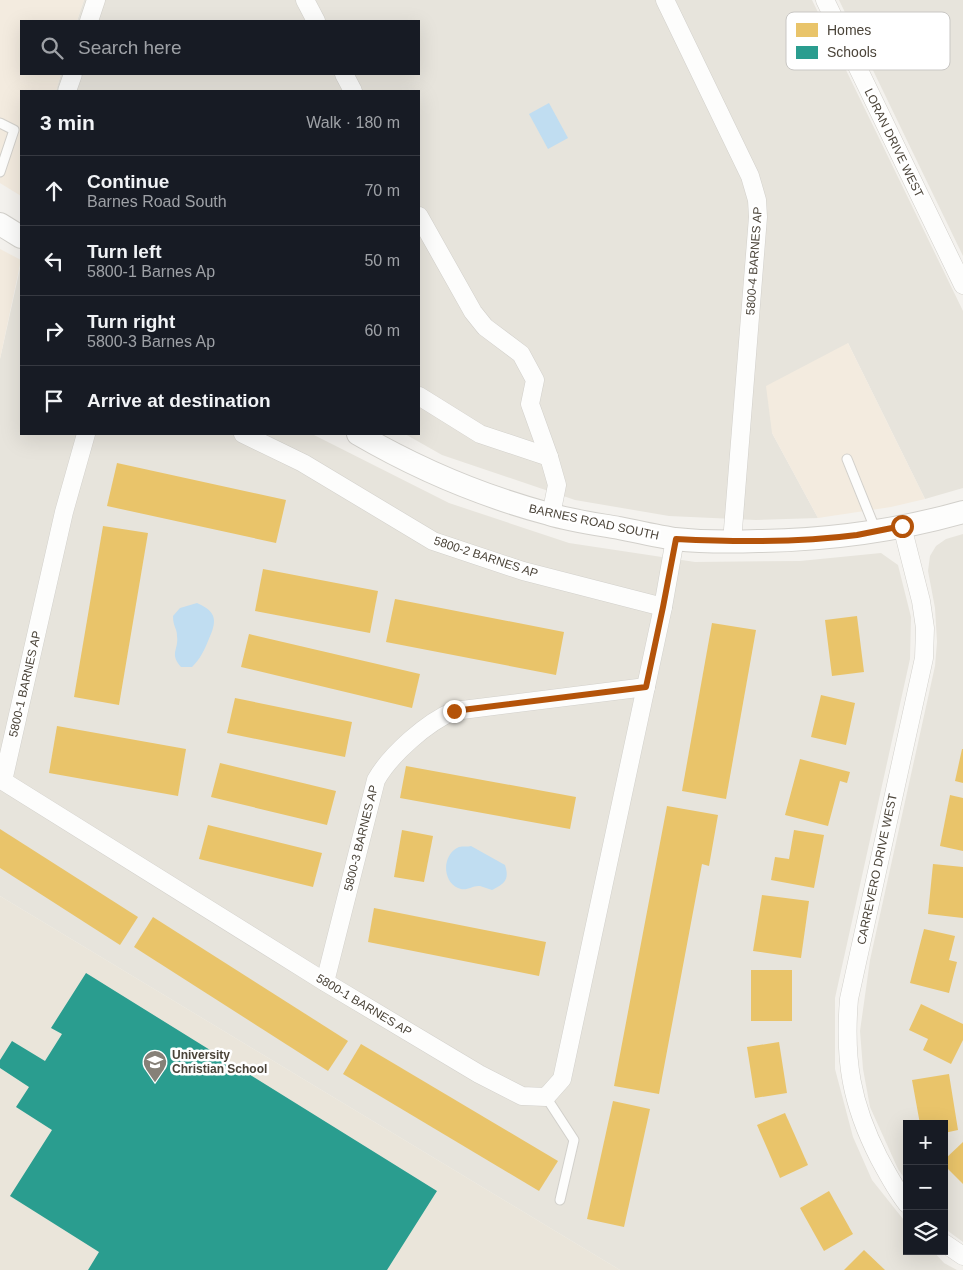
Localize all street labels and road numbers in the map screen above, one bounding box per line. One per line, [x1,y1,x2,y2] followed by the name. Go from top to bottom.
[862,86,927,200] street label: LORAN DRIVE WEST
[743,206,765,316] street label: 5800-4 BARNES AP
[528,501,660,543] street label: BARNES ROAD SOUTH
[432,534,540,580] street label: 5800-2 BARNES AP
[6,629,44,739] street label: 5800-1 BARNES AP
[341,784,381,892] street label: 5800-3 BARNES AP
[854,792,900,946] street label: CARREVERO DRIVE WEST
[314,971,414,1039] street label: 5800-1 BARNES AP

